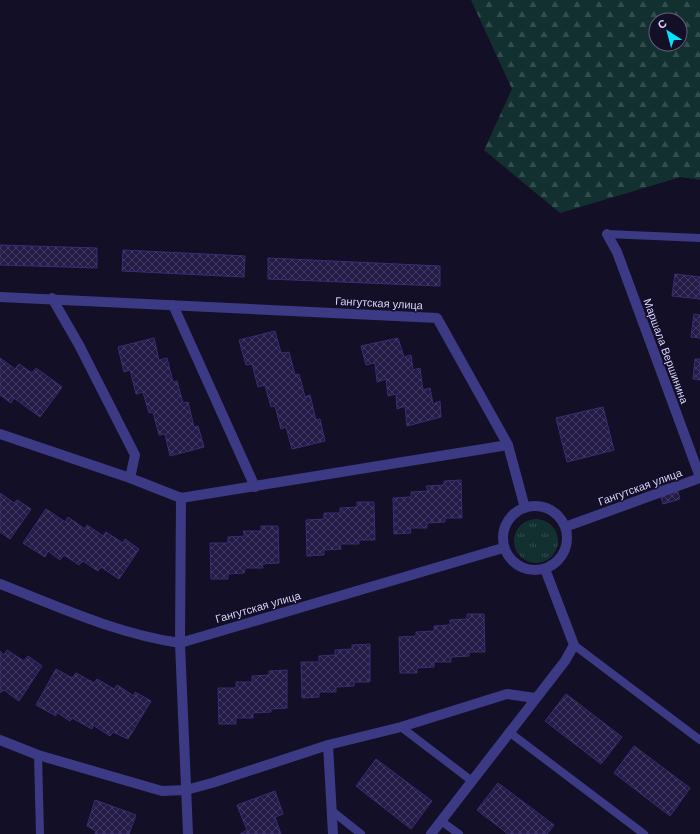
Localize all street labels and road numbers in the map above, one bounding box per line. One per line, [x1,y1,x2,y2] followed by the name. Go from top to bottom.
[335,295,424,311] street label: Гангутская улица
[641,297,691,406] street label: Маршала Вершинина
[597,466,684,508] street label: Гангутская улица
[214,589,303,625] street label: Гангутская улица

